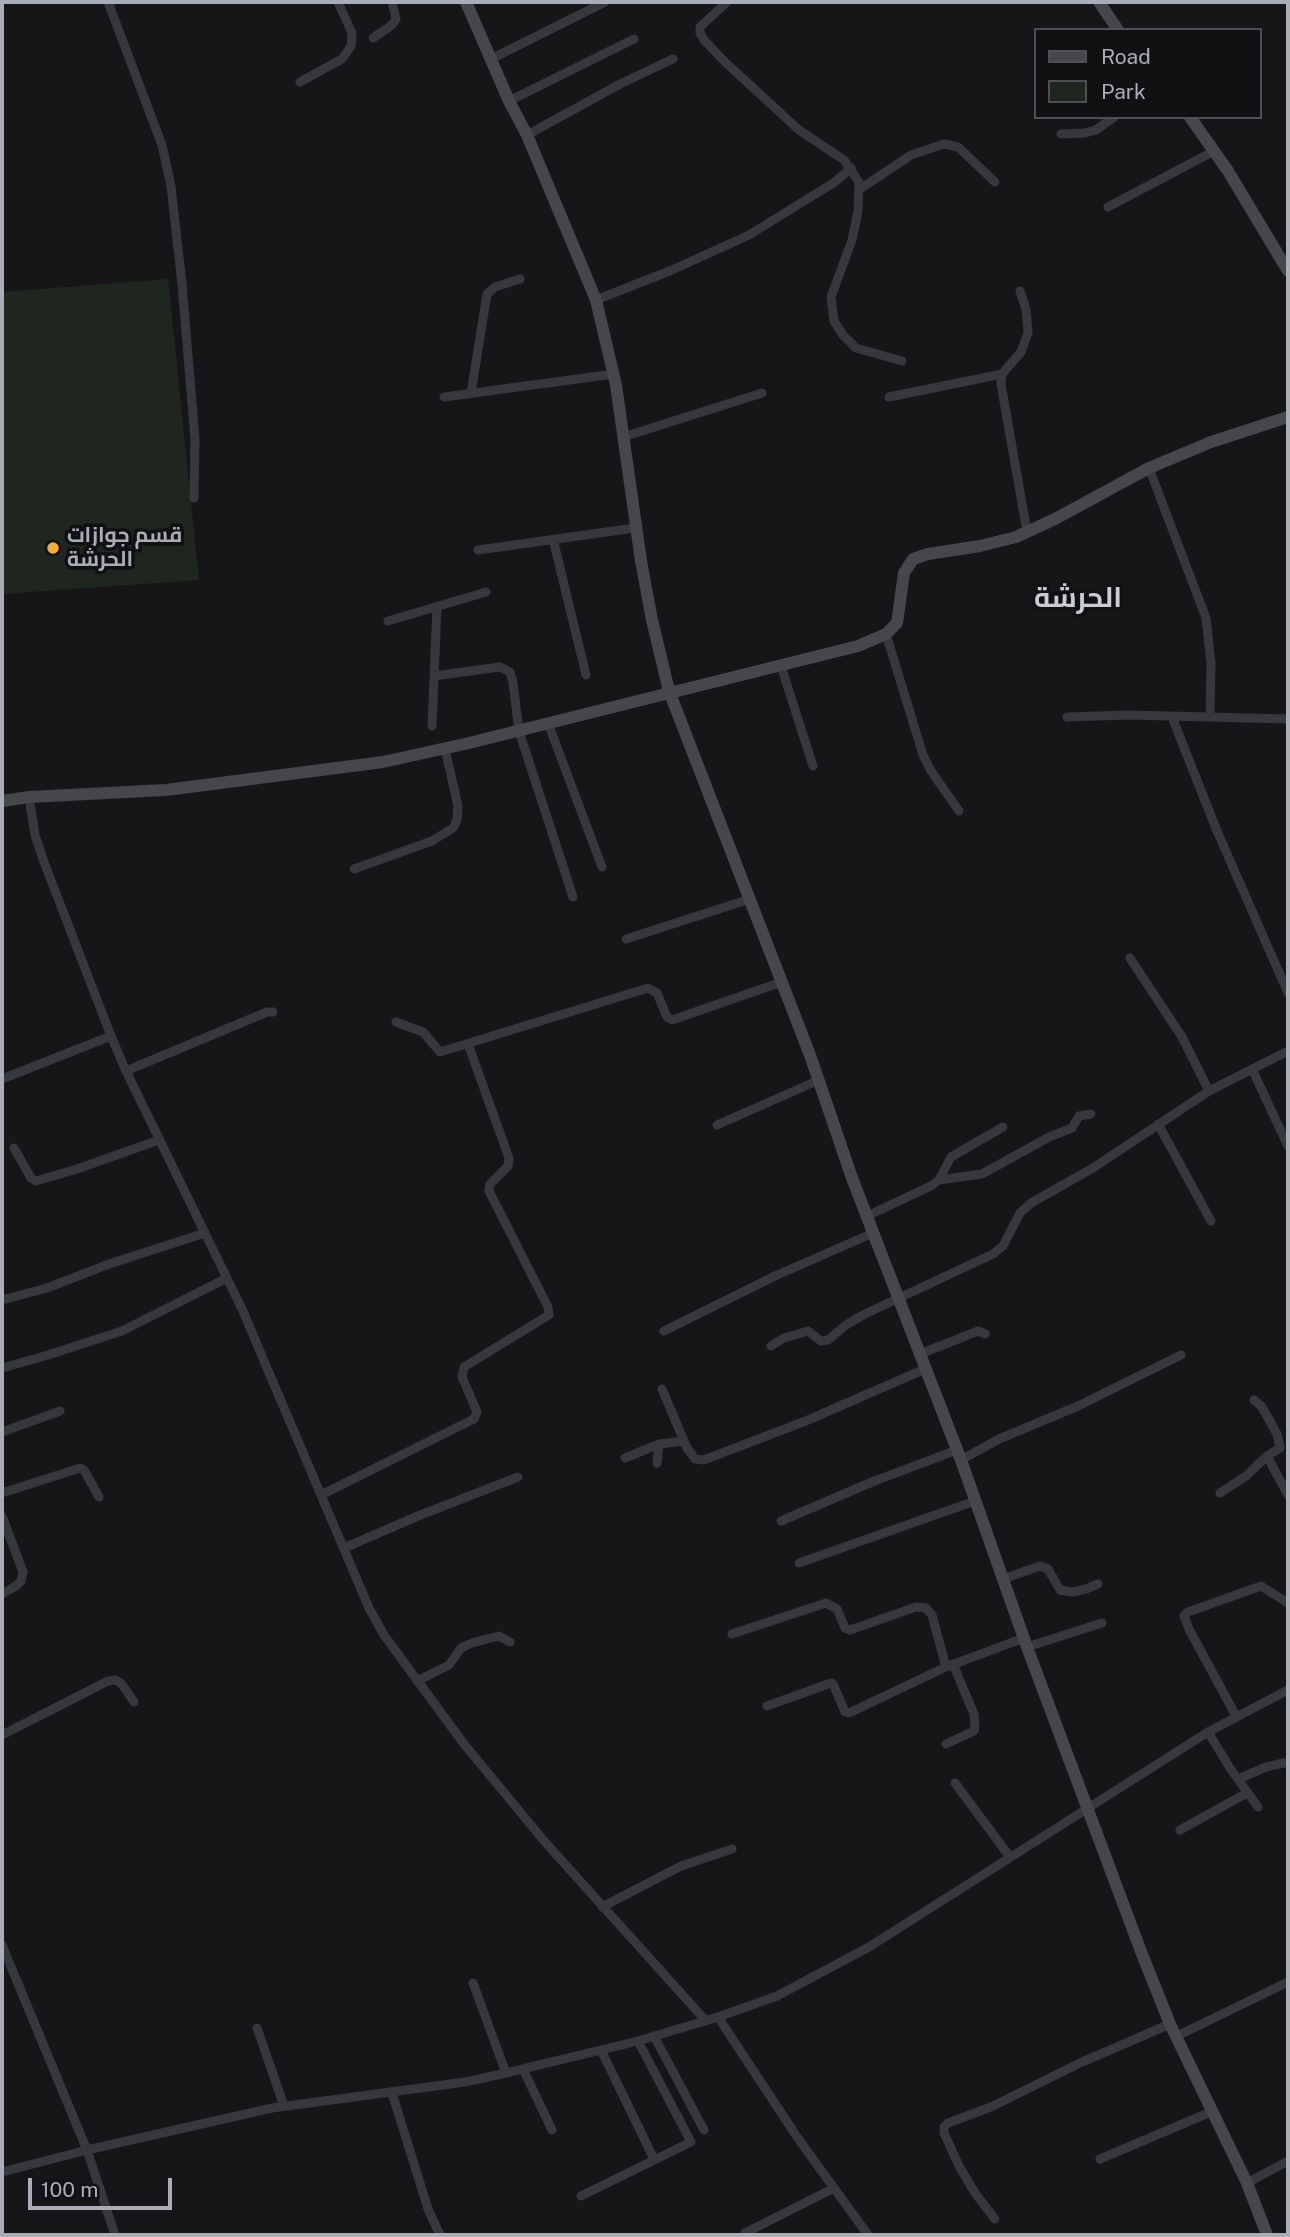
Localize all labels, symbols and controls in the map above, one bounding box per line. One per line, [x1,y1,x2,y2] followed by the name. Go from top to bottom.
[1034,28,1262,119] legend
[1101,44,1151,69] text: Road
[1101,79,1146,104] text: Park
[67,523,182,573] place label: قسم جوازات الحرشة
[45,540,61,556] marker: قسم جوازات الحرشة
[1034,581,1122,615] district label: الحرشة
[32,2164,175,2208] scale bar
[41,2177,98,2202] text: 100 m

